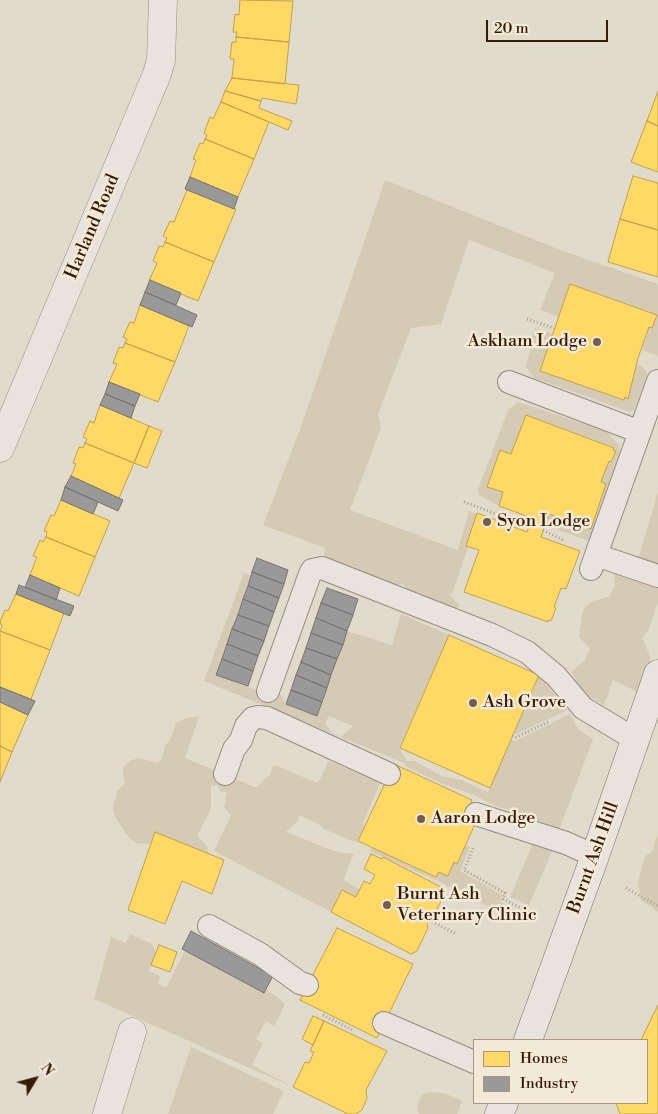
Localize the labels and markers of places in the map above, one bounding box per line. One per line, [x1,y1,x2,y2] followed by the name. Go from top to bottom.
[468,331,587,353] place label: Askham Lodge
[591,336,603,348] marker: Askham Lodge
[497,511,590,533] place label: Syon Lodge
[481,516,493,528] marker: Syon Lodge
[483,692,566,714] place label: Ash Grove
[467,697,479,709] marker: Ash Grove
[431,808,535,830] place label: Aaron Lodge
[415,813,427,825] marker: Aaron Lodge
[397,884,537,926] place label: Burnt Ash Veterinary Clinic
[381,899,393,911] marker: Burnt Ash Veterinary Clinic

